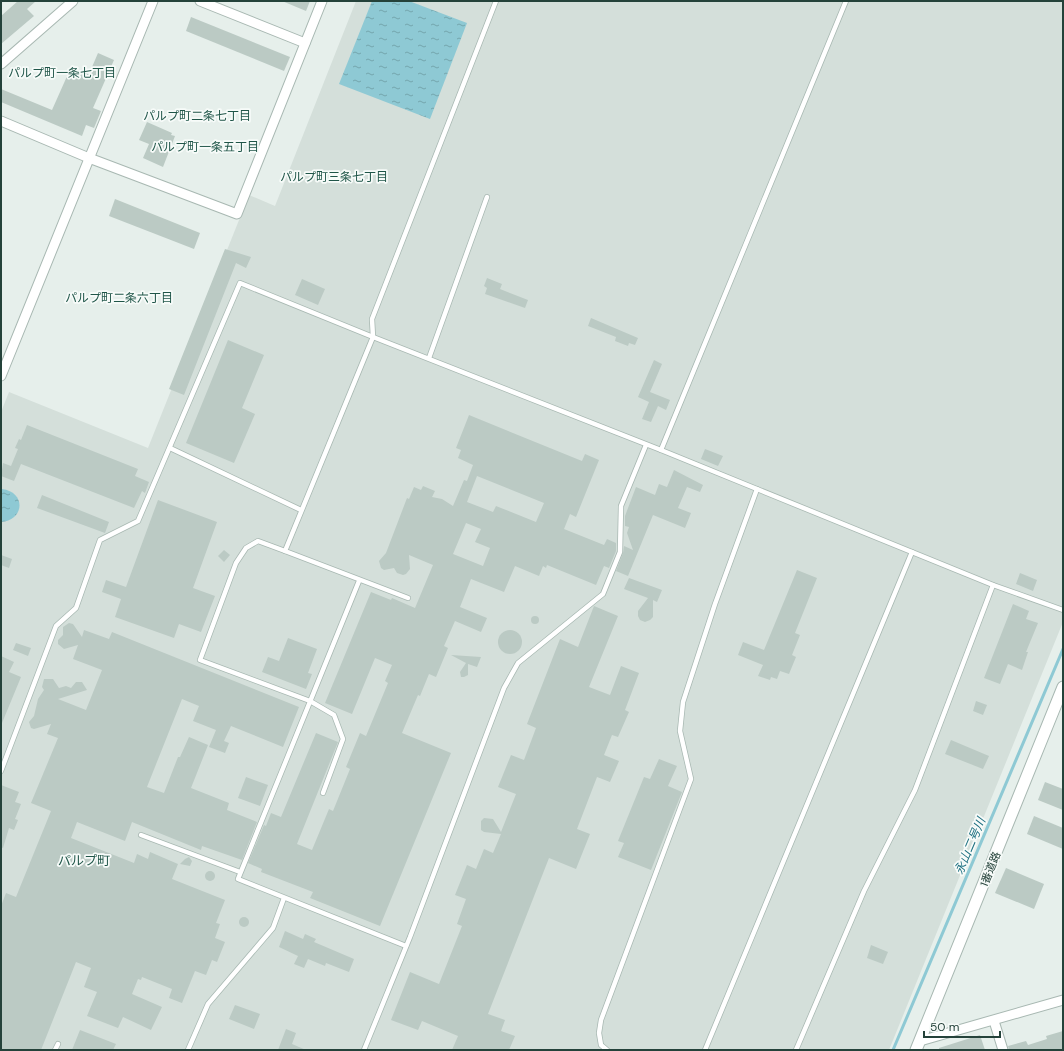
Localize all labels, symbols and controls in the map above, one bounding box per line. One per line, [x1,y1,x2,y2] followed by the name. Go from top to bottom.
[8,65,116,81] district label: パルプ町一条七丁目
[143,108,251,124] district label: パルプ町二条七丁目
[151,139,259,155] district label: パルプ町一条五丁目
[280,169,388,185] district label: パルプ町三条七丁目
[65,290,173,306] district label: パルプ町二条六丁目
[951,813,990,877] water label: 永山二号川
[977,849,1003,889] street label: 1番道路
[58,852,110,869] district label: パルプ町
[924,1013,1000,1039] scale bar
[930,1019,959,1035] text: 50 m

